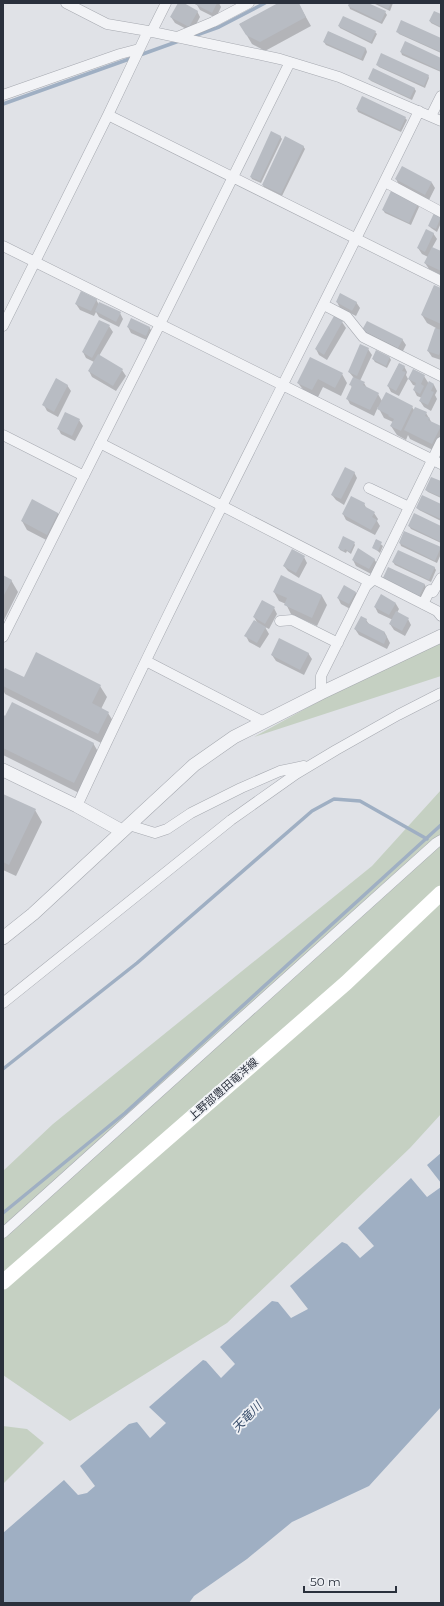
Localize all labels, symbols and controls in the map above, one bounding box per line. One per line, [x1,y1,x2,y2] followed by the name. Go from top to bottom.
[185,1055,261,1123] street label: 上野部豊田竜洋線
[229,1397,266,1435] water label: 天竜川
[304,1568,396,1594] scale bar
[310,1574,341,1589] text: 50 m

